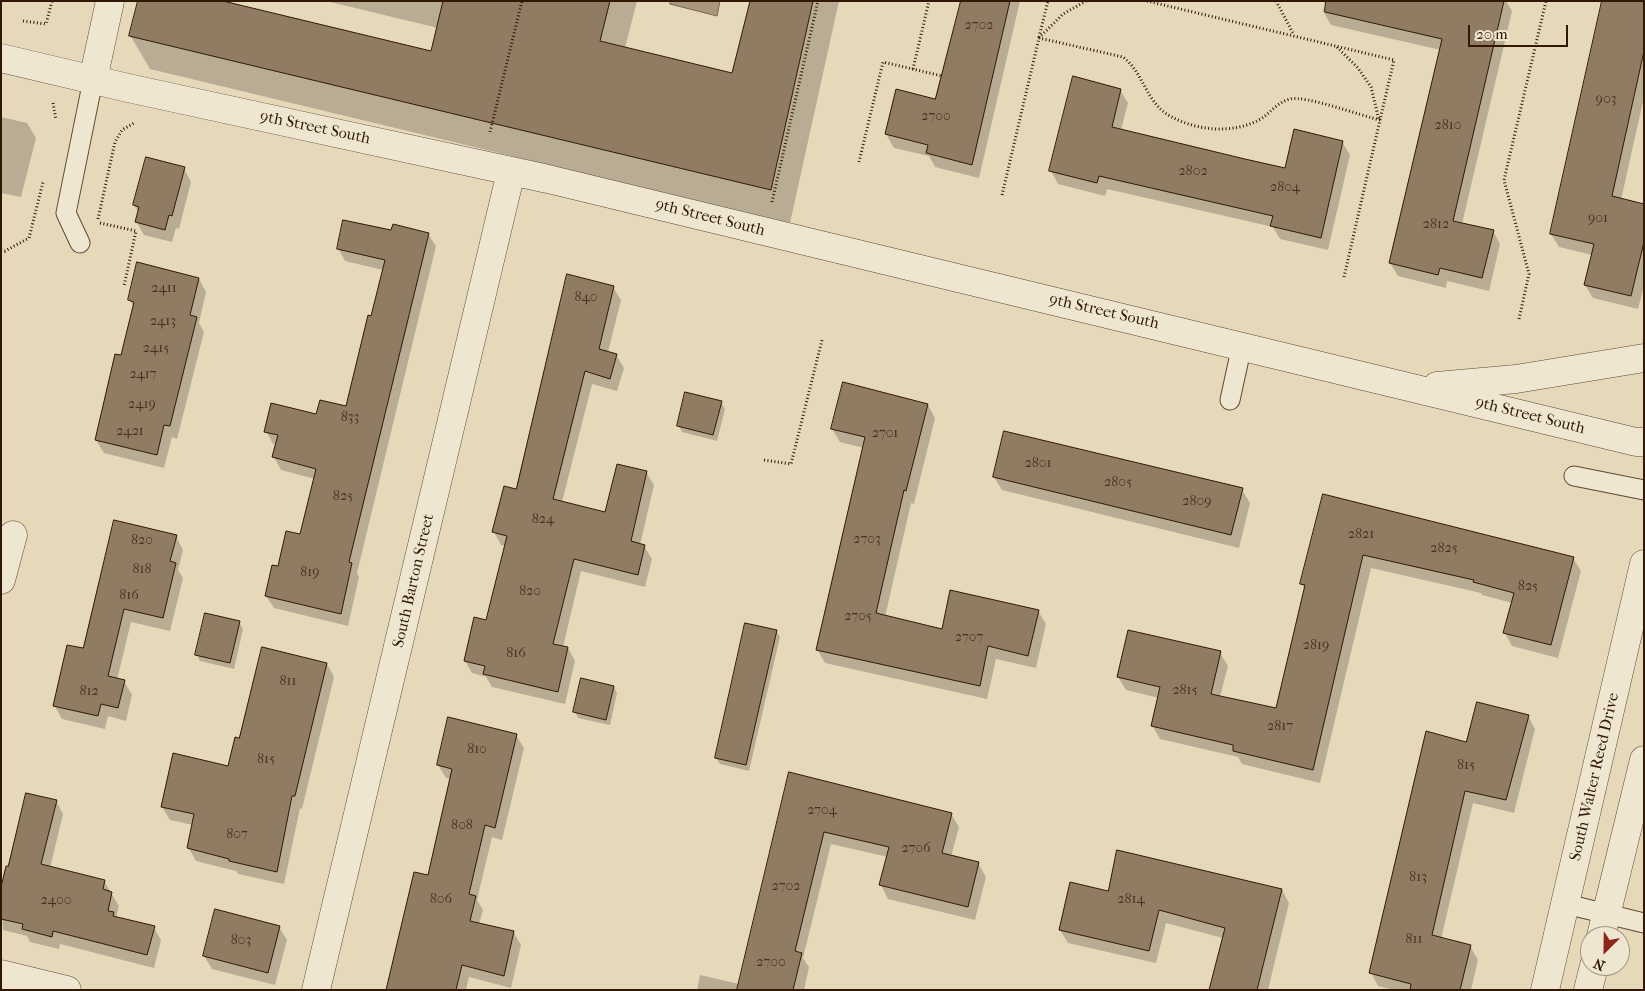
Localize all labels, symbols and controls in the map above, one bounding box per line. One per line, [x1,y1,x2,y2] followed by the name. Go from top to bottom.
[1470,15,1570,47] scale bar
[965,18,993,34] house number: 2702
[1476,25,1508,43] text: 20 m
[1596,92,1616,108] house number: 903
[258,107,372,149] street label: 9th Street South
[921,109,951,125] house number: 2700
[1435,118,1461,134] house number: 2810
[1178,164,1208,180] house number: 2802
[1270,180,1300,196] house number: 2804
[653,195,767,241] street label: 9th Street South
[1588,211,1608,227] house number: 901
[1423,217,1449,233] house number: 2812
[151,281,177,297] house number: 2411
[575,290,597,306] house number: 840
[1047,290,1161,334] street label: 9th Street South
[150,314,176,330] house number: 2413
[143,341,169,357] house number: 2415
[129,367,157,383] house number: 2417
[1473,393,1587,439] street label: 9th Street South
[128,397,156,413] house number: 2419
[341,410,359,426] house number: 833
[116,424,144,440] house number: 2421
[872,426,898,442] house number: 2701
[1025,456,1051,472] house number: 2801
[1104,475,1132,491] house number: 2805
[333,489,353,505] house number: 825
[1182,494,1212,510] house number: 2809
[389,512,439,650] street label: South Barton Street
[532,512,554,528] house number: 824
[1348,527,1374,543] house number: 2821
[853,532,881,548] house number: 2703
[131,533,153,549] house number: 820
[1430,541,1458,557] house number: 2825
[132,562,152,578] house number: 818
[300,565,320,581] house number: 819
[1518,579,1538,595] house number: 825
[519,584,541,600] house number: 820
[119,588,139,604] house number: 816
[844,609,872,625] house number: 2705
[955,630,983,646] house number: 2707
[1303,638,1329,654] house number: 2819
[506,646,526,662] house number: 816
[279,674,297,690] house number: 811
[1172,683,1198,699] house number: 2815
[79,684,99,700] house number: 812
[1566,691,1624,863] street label: South Walter Reed Drive
[1267,719,1293,735] house number: 2817
[467,742,487,758] house number: 810
[257,752,275,768] house number: 815
[1457,758,1475,774] house number: 815
[807,803,837,819] house number: 2704
[451,818,473,834] house number: 808
[226,827,248,843] house number: 807
[901,841,931,857] house number: 2706
[1409,870,1427,886] house number: 813
[772,879,800,895] house number: 2702
[430,892,452,908] house number: 806
[1117,892,1145,908] house number: 2814
[41,893,71,909] house number: 2400
[1580,926,1630,976] north arrow
[1405,932,1423,948] house number: 811
[231,933,251,949] house number: 803
[1591,954,1608,974] text: N
[756,955,786,971] house number: 2700

